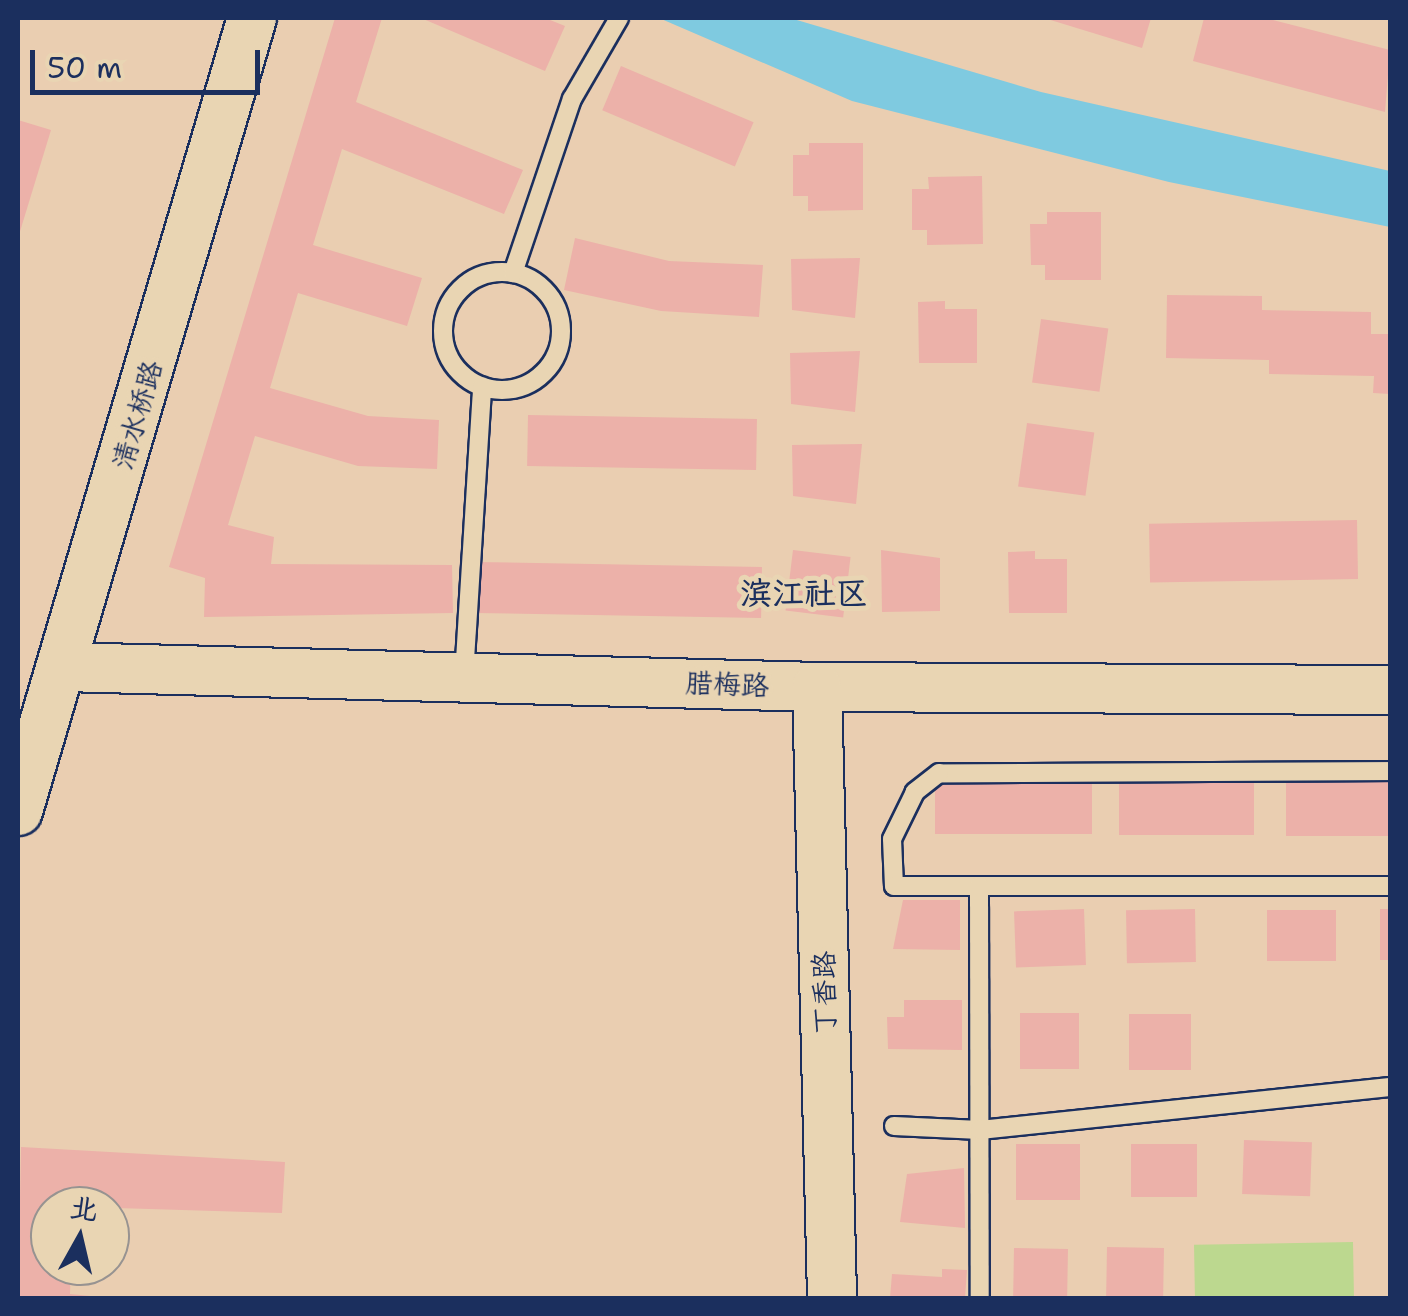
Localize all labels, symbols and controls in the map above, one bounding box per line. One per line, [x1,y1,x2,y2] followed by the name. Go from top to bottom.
[35,30,265,92] scale bar
[47,47,122,88] text: 50 m
[105,357,169,473] street label: 清水桥路
[740,574,868,612] district label: 滨江社区
[684,666,770,702] street label: 腊梅路
[806,951,842,1035] street label: 丁香路
[30,1186,130,1286] north arrow
[67,1188,100,1229] text: 北

